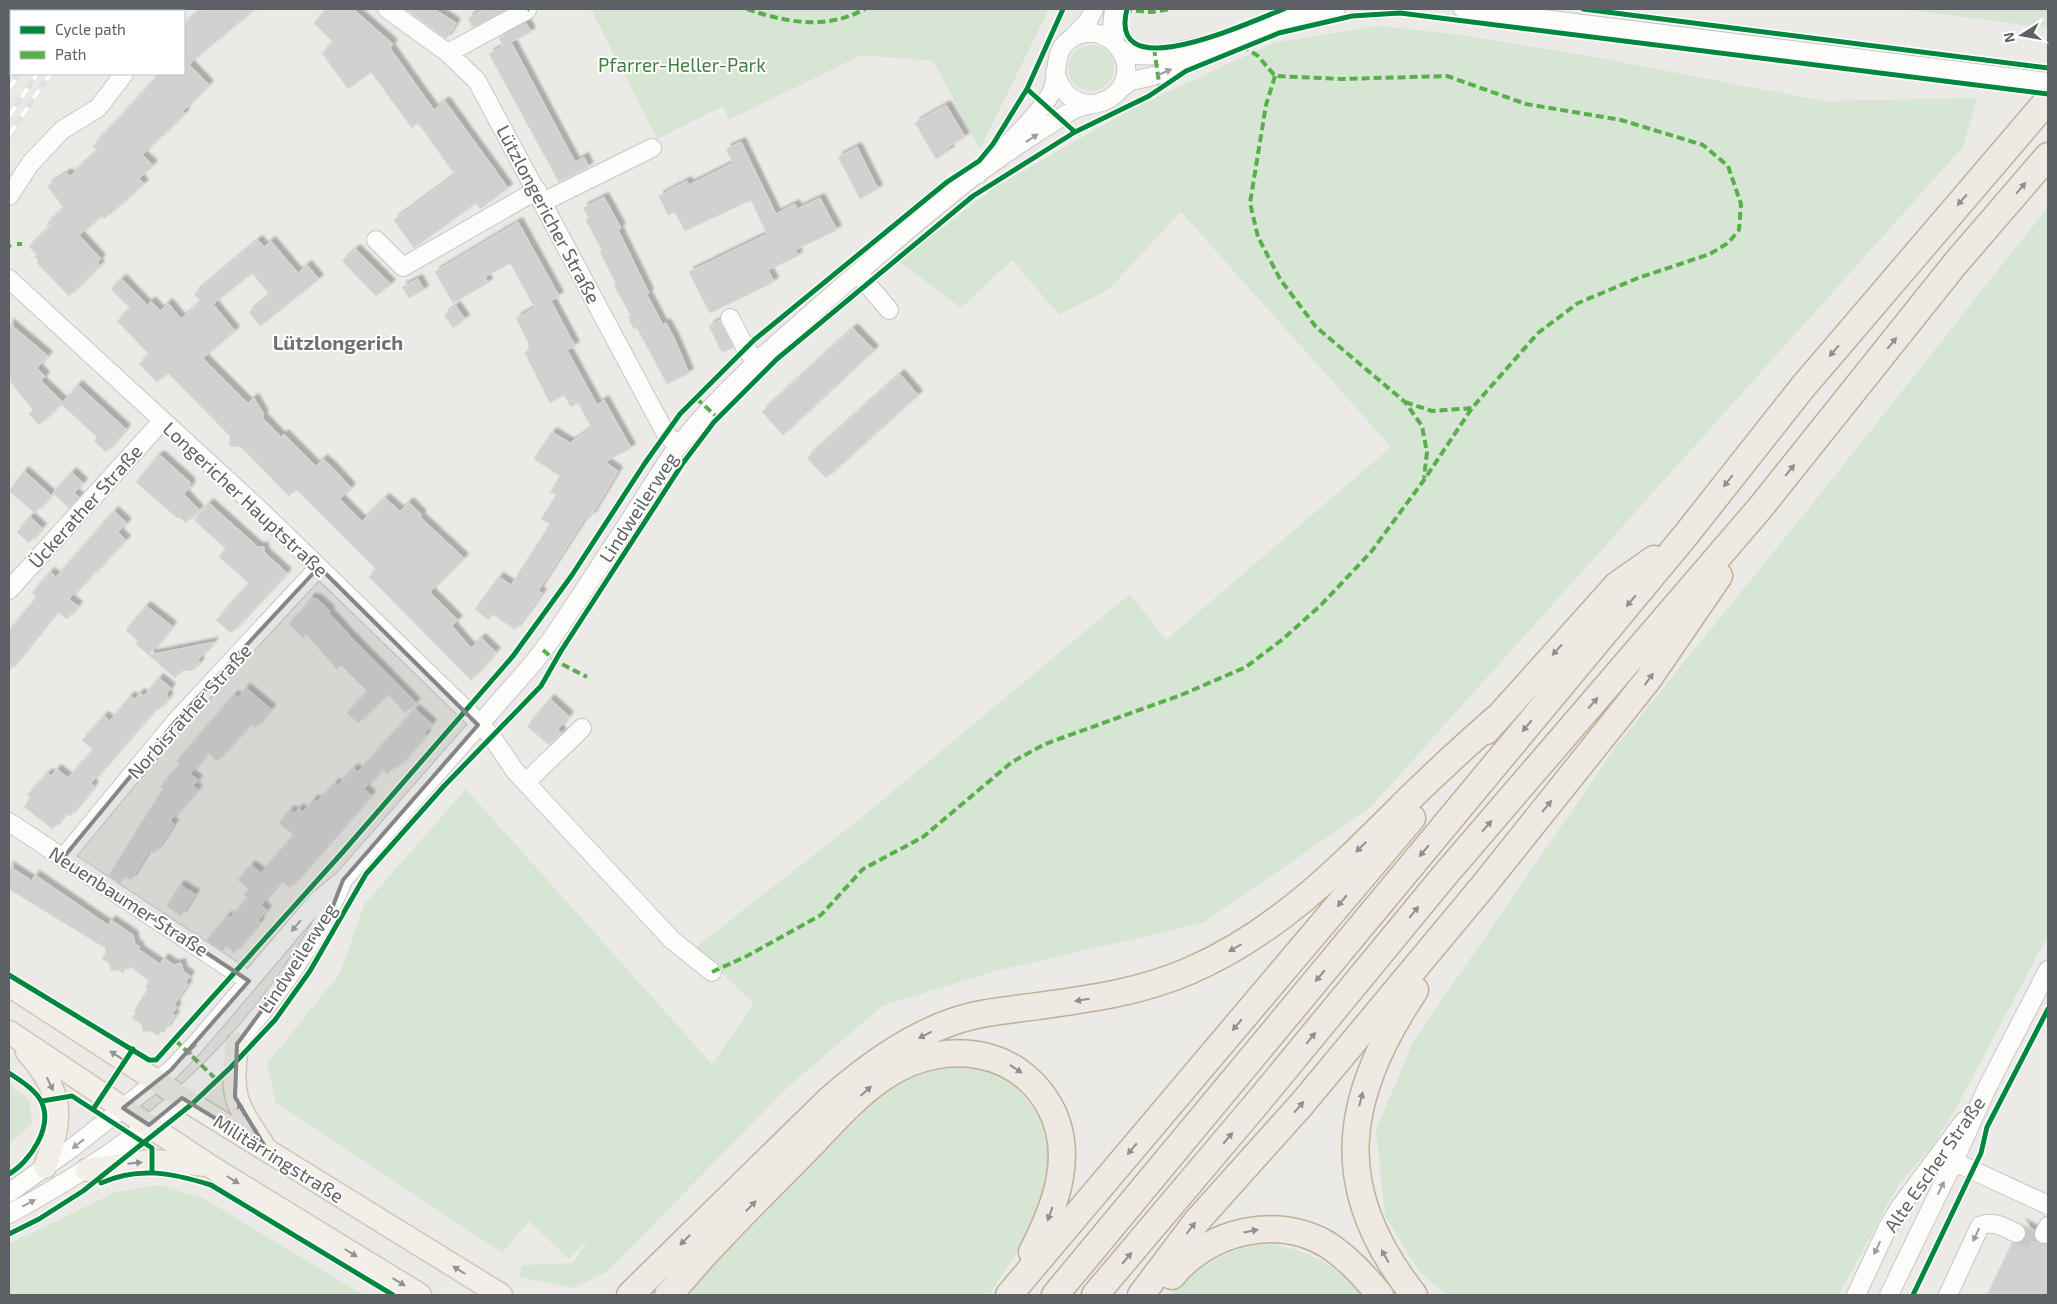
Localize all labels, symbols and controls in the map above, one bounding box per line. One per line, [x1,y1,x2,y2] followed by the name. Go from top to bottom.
[10,10,185,75] legend
[1997,10,2047,60] north arrow
[55,20,126,38] text: Cycle path
[1999,31,2018,44] text: N
[55,45,86,63] text: Path
[598,53,766,76] park label: Pfarrer-Heller-Park
[1158,67,1172,75] one-way arrow
[492,121,606,307] street label: Lützlongericher Straße
[1025,133,1039,143] one-way arrow
[2015,182,2027,194] one-way arrow
[1956,194,1968,206] one-way arrow
[273,330,403,354] district label: Lützlongerich
[1886,337,1897,350] one-way arrow
[1828,344,1839,357] one-way arrow
[159,417,333,581] street label: Longericher Hauptstraße
[23,439,147,573] street label: Ückerather Straße
[594,447,682,566] street label: Lindweilerweg
[1785,464,1796,477] one-way arrow
[1723,474,1734,487] one-way arrow
[1626,594,1637,607] one-way arrow
[122,639,256,783] street label: Norbisrather Straße
[1551,644,1563,656] one-way arrow
[1644,672,1654,686] one-way arrow
[1587,697,1599,709] one-way arrow
[1522,719,1533,732] one-way arrow
[1542,800,1553,813] one-way arrow
[1481,820,1492,832] one-way arrow
[45,841,213,961] street label: Neuenbaumer Straße
[1356,841,1368,853] one-way arrow
[1418,844,1429,857] one-way arrow
[1337,895,1348,907] one-way arrow
[253,898,341,1017] street label: Lindweilerweg
[1409,906,1420,919] one-way arrow
[291,920,302,932] one-way arrow
[1227,944,1242,952] one-way arrow
[1314,969,1325,982] one-way arrow
[1074,996,1090,1004] one-way arrow
[1232,1018,1243,1031] one-way arrow
[917,1031,932,1039] one-way arrow
[1306,1031,1317,1044] one-way arrow
[185,1043,197,1055] one-way arrow
[109,1051,123,1060] one-way arrow
[1009,1064,1023,1074] one-way arrow
[46,1077,54,1091] one-way arrow
[860,1085,872,1097] one-way arrow
[1357,1092,1365,1107] one-way arrow
[1879,1092,1989,1236] street label: Alte Escher Straße
[1294,1101,1305,1114] one-way arrow
[237,1102,245,1116] one-way arrow
[210,1109,348,1207] street label: Militärringstraße
[1223,1131,1234,1144] one-way arrow
[72,1138,85,1149] one-way arrow
[1127,1142,1138,1155] one-way arrow
[128,1158,144,1166] one-way arrow
[227,1176,240,1185] one-way arrow
[1937,1181,1945,1195] one-way arrow
[22,1199,37,1207] one-way arrow
[745,1200,757,1212] one-way arrow
[1046,1207,1053,1222] one-way arrow
[1186,1221,1196,1235] one-way arrow
[1243,1227,1259,1235] one-way arrow
[1972,1228,1980,1242] one-way arrow
[679,1233,691,1245] one-way arrow
[1873,1241,1881,1255] one-way arrow
[344,1248,358,1257] one-way arrow
[1381,1249,1389,1263] one-way arrow
[1121,1252,1132,1265] one-way arrow
[453,1265,466,1274] one-way arrow
[393,1278,406,1287] one-way arrow

